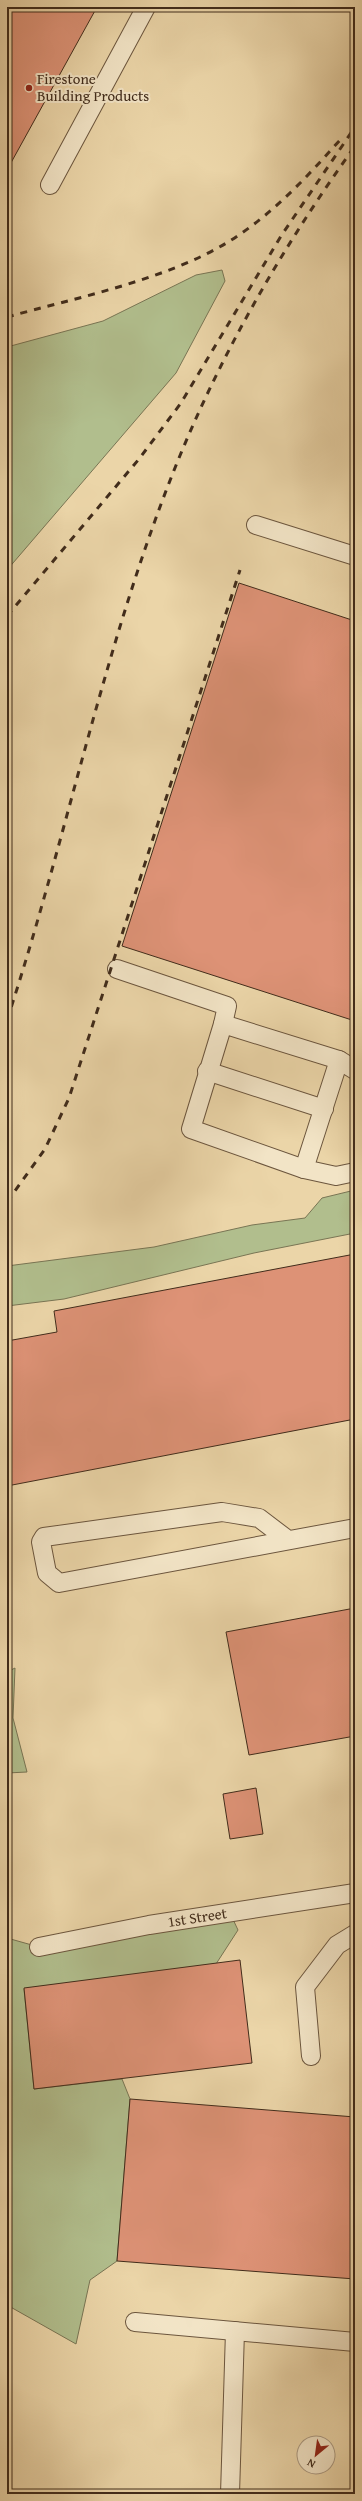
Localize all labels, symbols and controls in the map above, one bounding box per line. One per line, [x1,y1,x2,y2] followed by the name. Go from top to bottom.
[37,68,149,106] place label: Firestone Building Products
[24,83,34,93] marker: Firestone Building Products
[166,1902,229,1932] street label: 1st Street
[296,2435,336,2475] north arrow
[303,2455,318,2473] text: N

